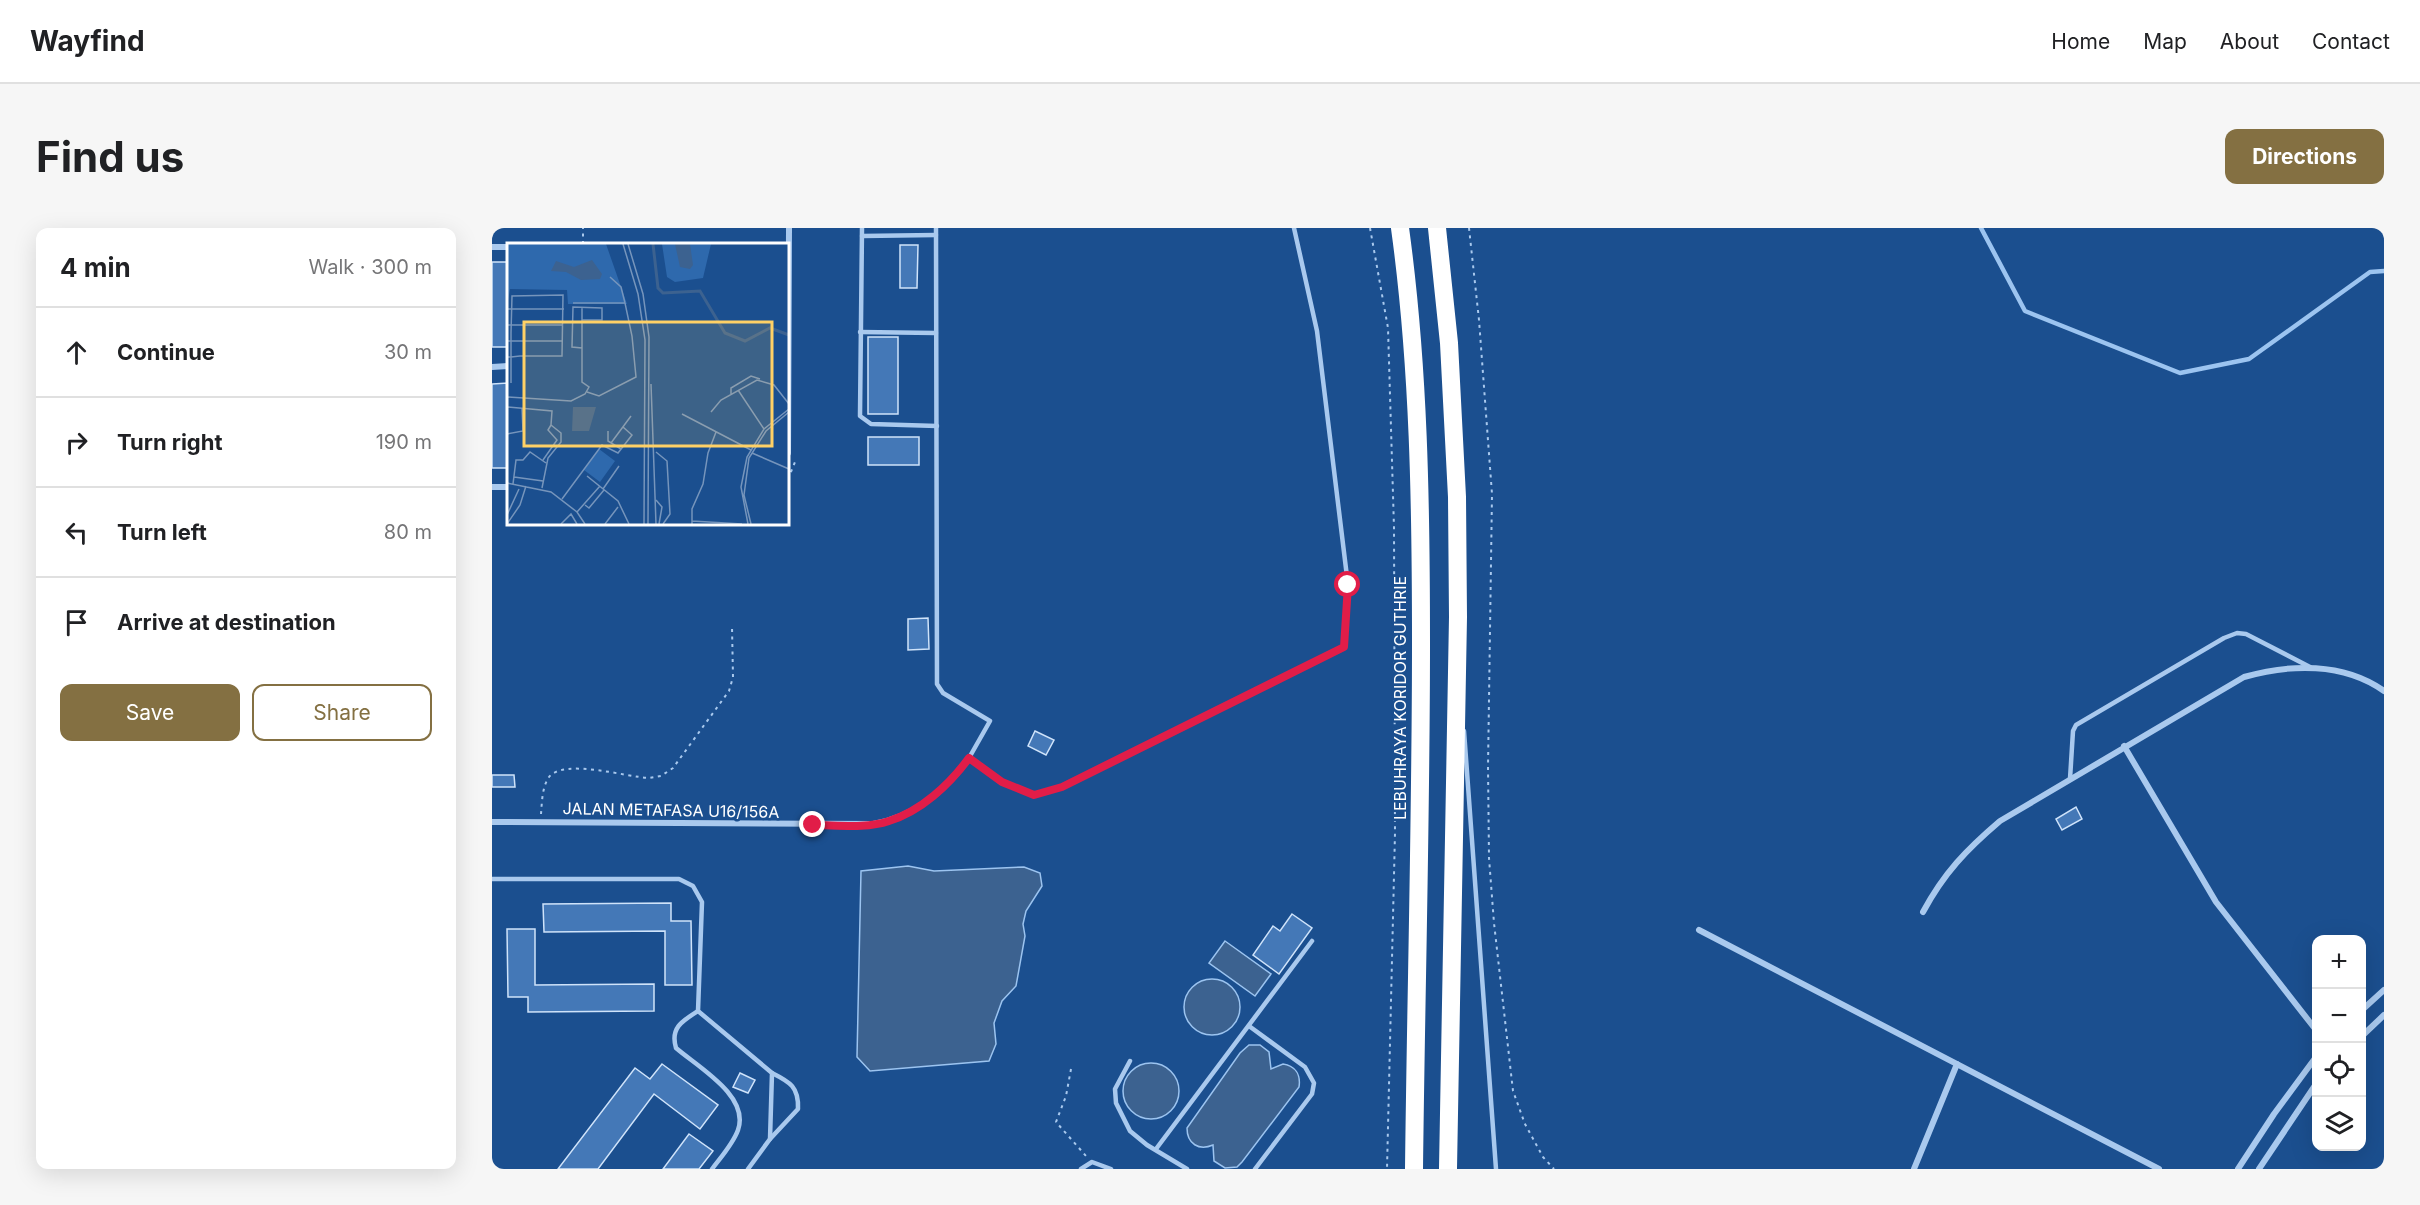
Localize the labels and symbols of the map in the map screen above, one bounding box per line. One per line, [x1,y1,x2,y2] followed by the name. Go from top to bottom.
[507,243,789,525] inset map
[1334,571,1360,597] route start
[1390,576,1410,820] street label: LEBUHRAYA KORIDOR GUTHRIE
[562,798,780,822] street label: JALAN METAFASA U16/156A
[799,811,825,837] route end

